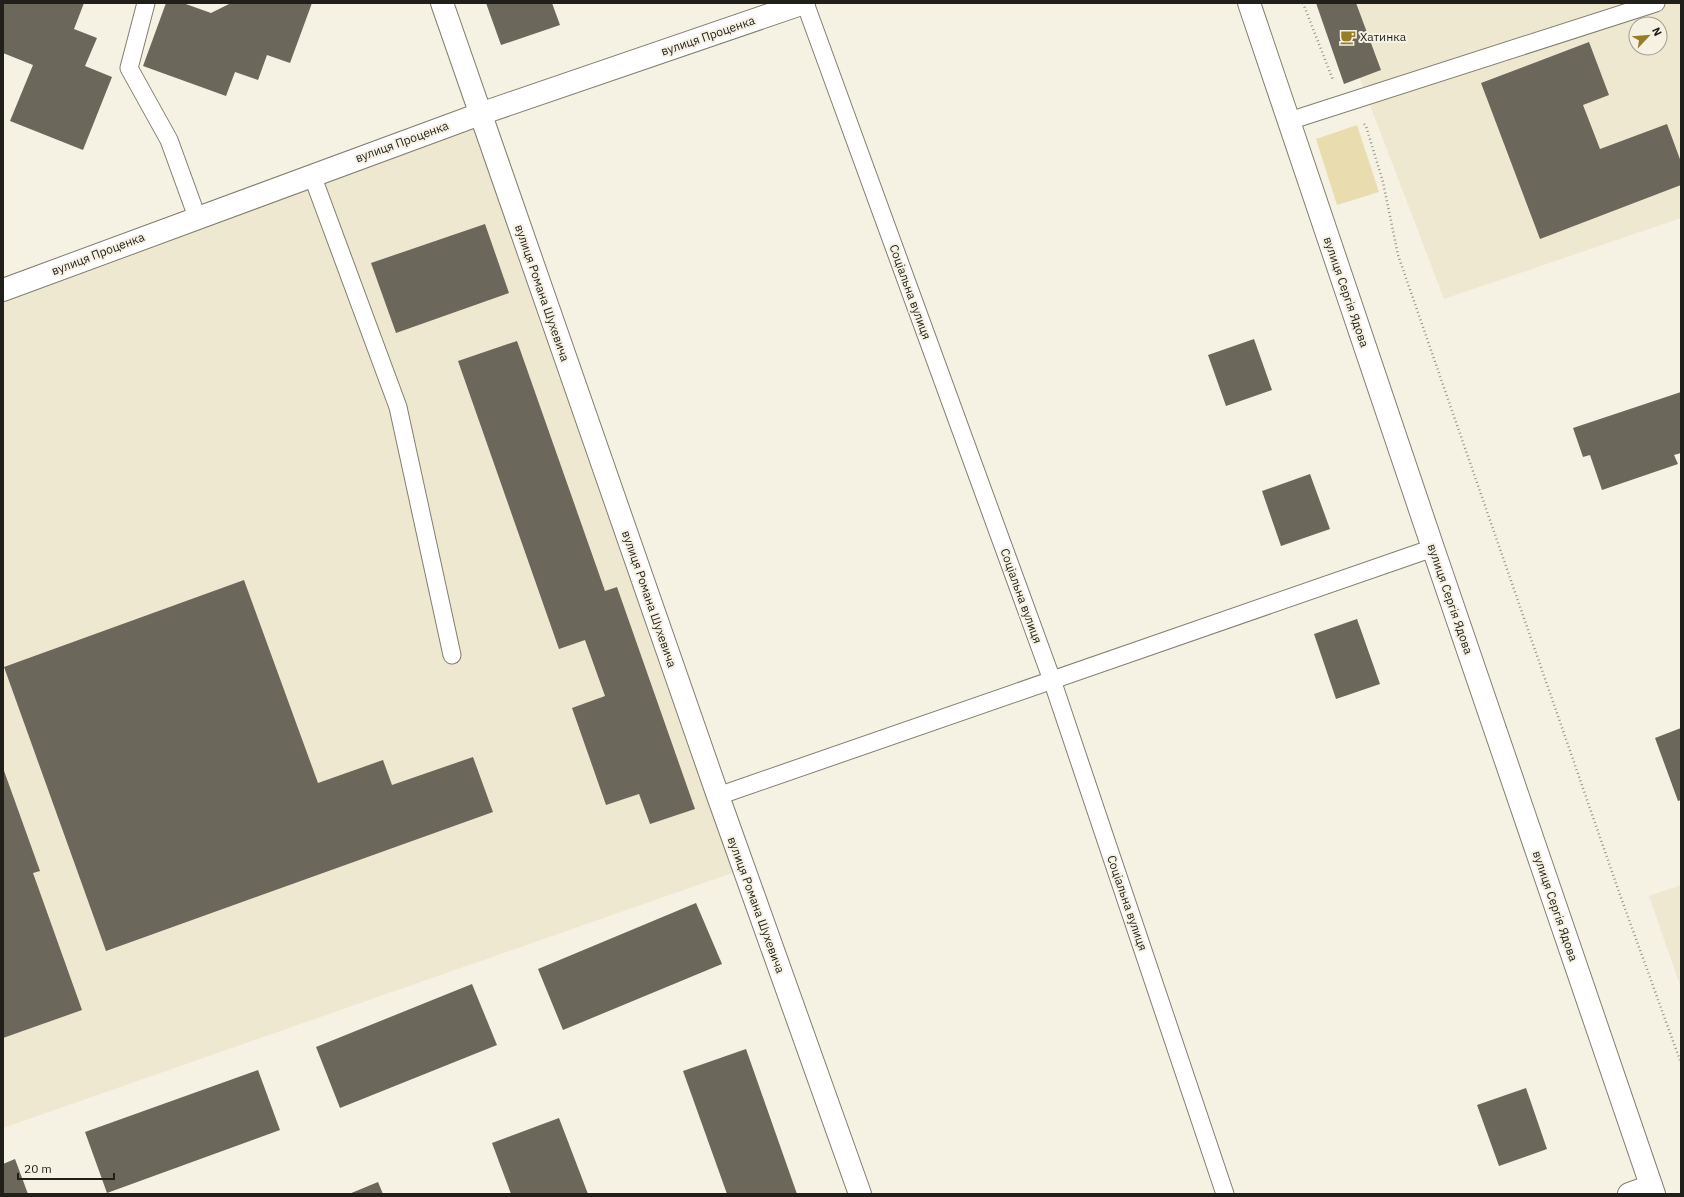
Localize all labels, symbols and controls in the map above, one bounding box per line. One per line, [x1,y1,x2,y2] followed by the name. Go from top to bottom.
[659,12,757,59] street label: вулиця Проценка
[1628,16,1668,56] north arrow
[1649,25,1665,38] text: N
[1339,28,1357,46] cafe icon: Хатинка
[1360,29,1407,44] place label: Хатинка
[353,117,451,165] street label: вулиця Проценка
[512,222,573,364] street label: вулиця Романа Шухевича
[49,229,147,278] street label: вулиця Проценка
[1321,235,1373,350] street label: вулиця Сергія Ядова
[886,242,935,341] street label: Соціальна вулиця
[619,528,680,670] street label: вулиця Романа Шухевича
[1425,542,1477,657] street label: вулиця Сергія Ядова
[997,546,1046,645] street label: Соціальна вулиця
[725,835,788,976] street label: вулиця Романа Шухевича
[1530,849,1582,964] street label: вулиця Сергія Ядова
[1104,853,1151,953] street label: Соціальна вулиця
[18,1155,114,1181] scale bar
[24,1161,52,1176] text: 20 m

